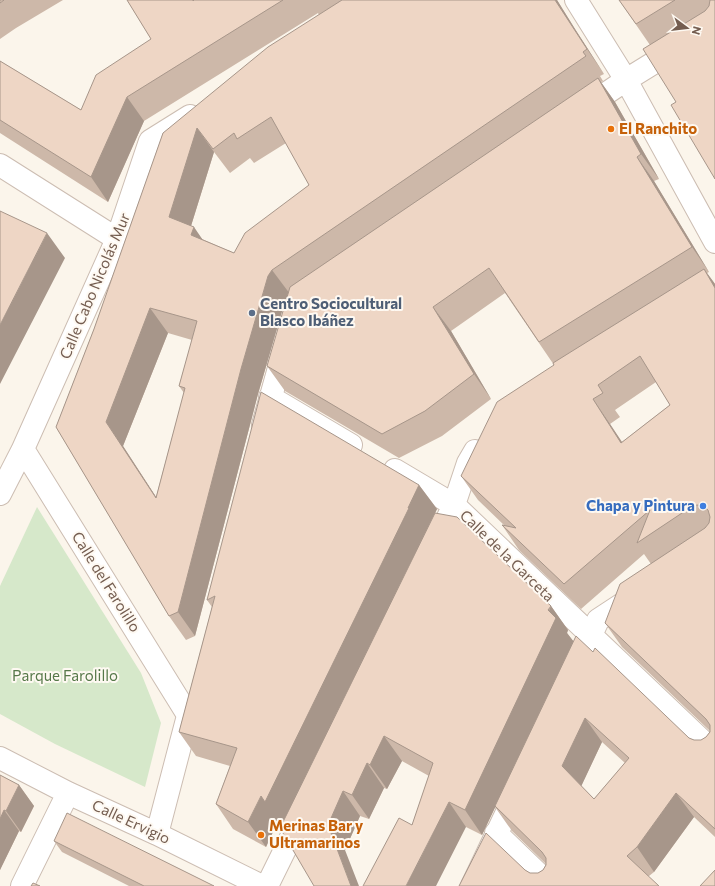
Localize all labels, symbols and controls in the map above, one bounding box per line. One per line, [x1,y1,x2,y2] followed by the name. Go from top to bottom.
[667,8,707,48] north arrow
[690,25,704,36] text: N
[619,119,697,137] place label: El Ranchito
[606,124,616,134] marker: El Ranchito
[55,210,133,361] street label: Calle Cabo Nicolás Mur
[260,294,402,329] place label: Centro Sociocultural Blasco Ibáñez
[247,308,257,318] marker: Centro Sociocultural Blasco Ibáñez
[586,496,695,514] place label: Chapa y Pintura
[698,501,708,511] marker: Chapa y Pintura
[457,506,559,605] street label: Calle de la Garceta
[69,528,145,635] street label: Calle del Farolillo
[12,666,118,684] park label: Parque Farolillo
[90,795,173,847] street label: Calle Ervigio
[269,816,364,851] place label: Merinas Bar y Ultramarinos
[256,830,266,840] marker: Merinas Bar y Ultramarinos

